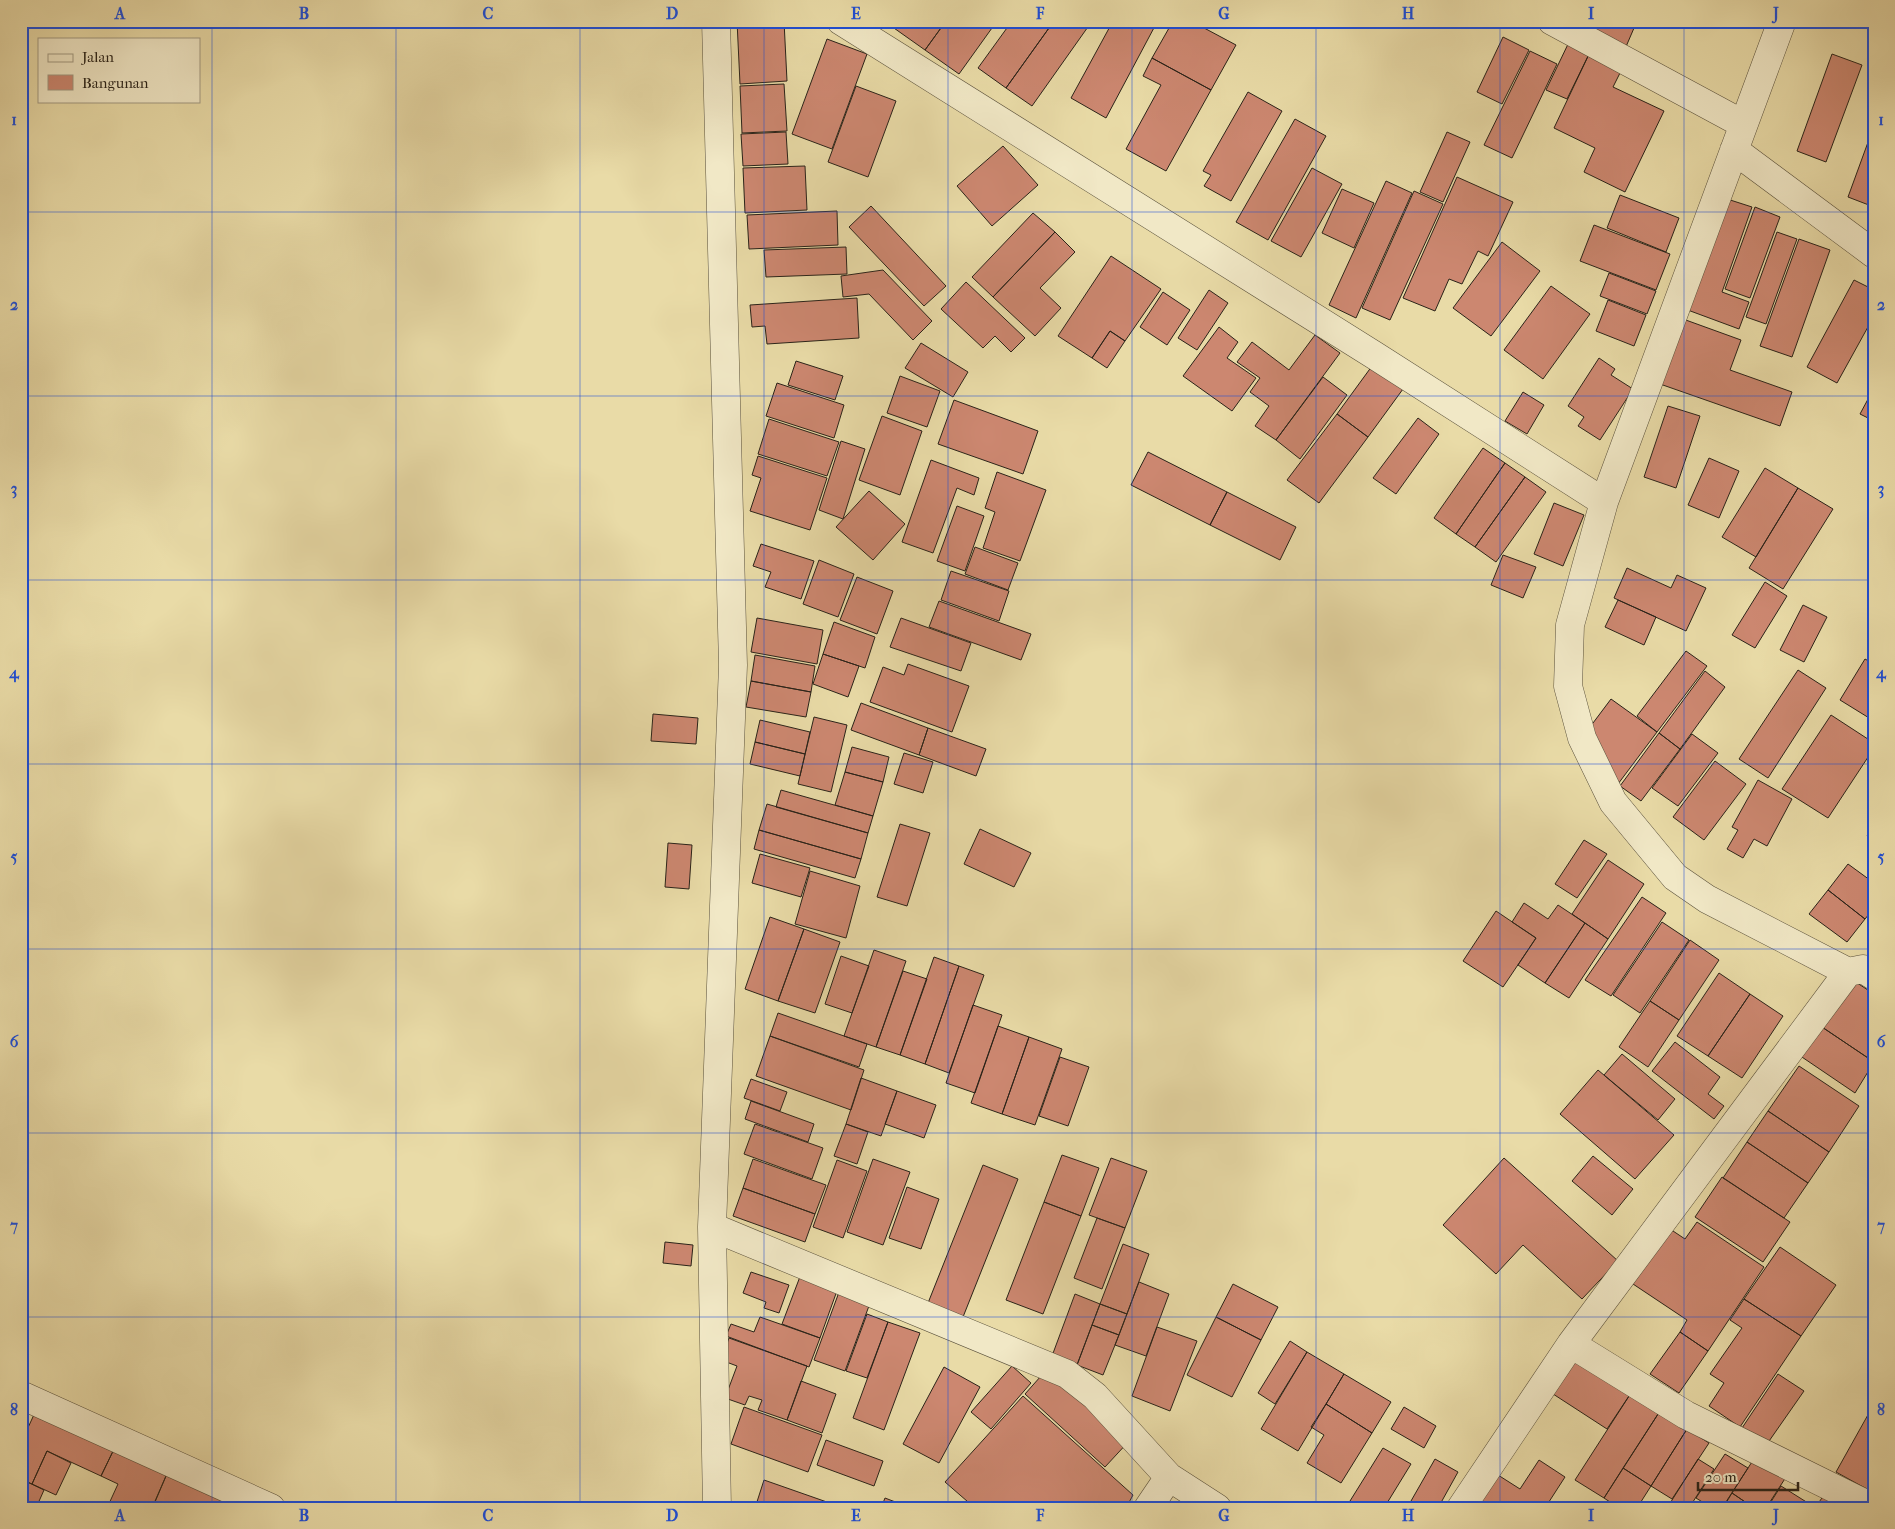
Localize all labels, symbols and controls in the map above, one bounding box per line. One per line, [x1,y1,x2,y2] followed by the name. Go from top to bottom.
[114,4,126,23] text: A
[299,4,309,23] text: B
[483,4,494,23] text: C
[666,4,678,23] text: D
[851,4,861,23] text: E
[1035,4,1045,23] text: F
[1218,4,1230,23] text: G
[1402,4,1415,23] text: H
[1588,4,1595,23] text: I
[1771,4,1779,24] text: J
[38,38,200,102] legend
[81,48,114,66] text: Jalan
[82,74,149,92] text: Bangunan
[11,110,17,129] text: 1
[1878,110,1884,129] text: 1
[10,295,18,314] text: 2
[1877,295,1885,314] text: 2
[11,479,17,499] text: 3
[1878,479,1884,499] text: 3
[8,663,20,683] text: 4
[1875,663,1887,683] text: 4
[11,847,18,866] text: 5
[1878,847,1885,866] text: 5
[10,1032,19,1051] text: 6
[1877,1032,1886,1051] text: 6
[9,1216,18,1235] text: 7
[1876,1216,1885,1235] text: 7
[10,1400,18,1419] text: 8
[1877,1400,1885,1419] text: 8
[1698,1459,1798,1491] scale bar
[1705,1468,1737,1486] text: 20 m
[114,1506,126,1525] text: A
[299,1506,309,1525] text: B
[483,1506,494,1525] text: C
[666,1506,678,1525] text: D
[851,1506,861,1525] text: E
[1035,1506,1045,1525] text: F
[1218,1506,1230,1525] text: G
[1402,1506,1415,1525] text: H
[1588,1506,1595,1525] text: I
[1771,1506,1779,1526] text: J

